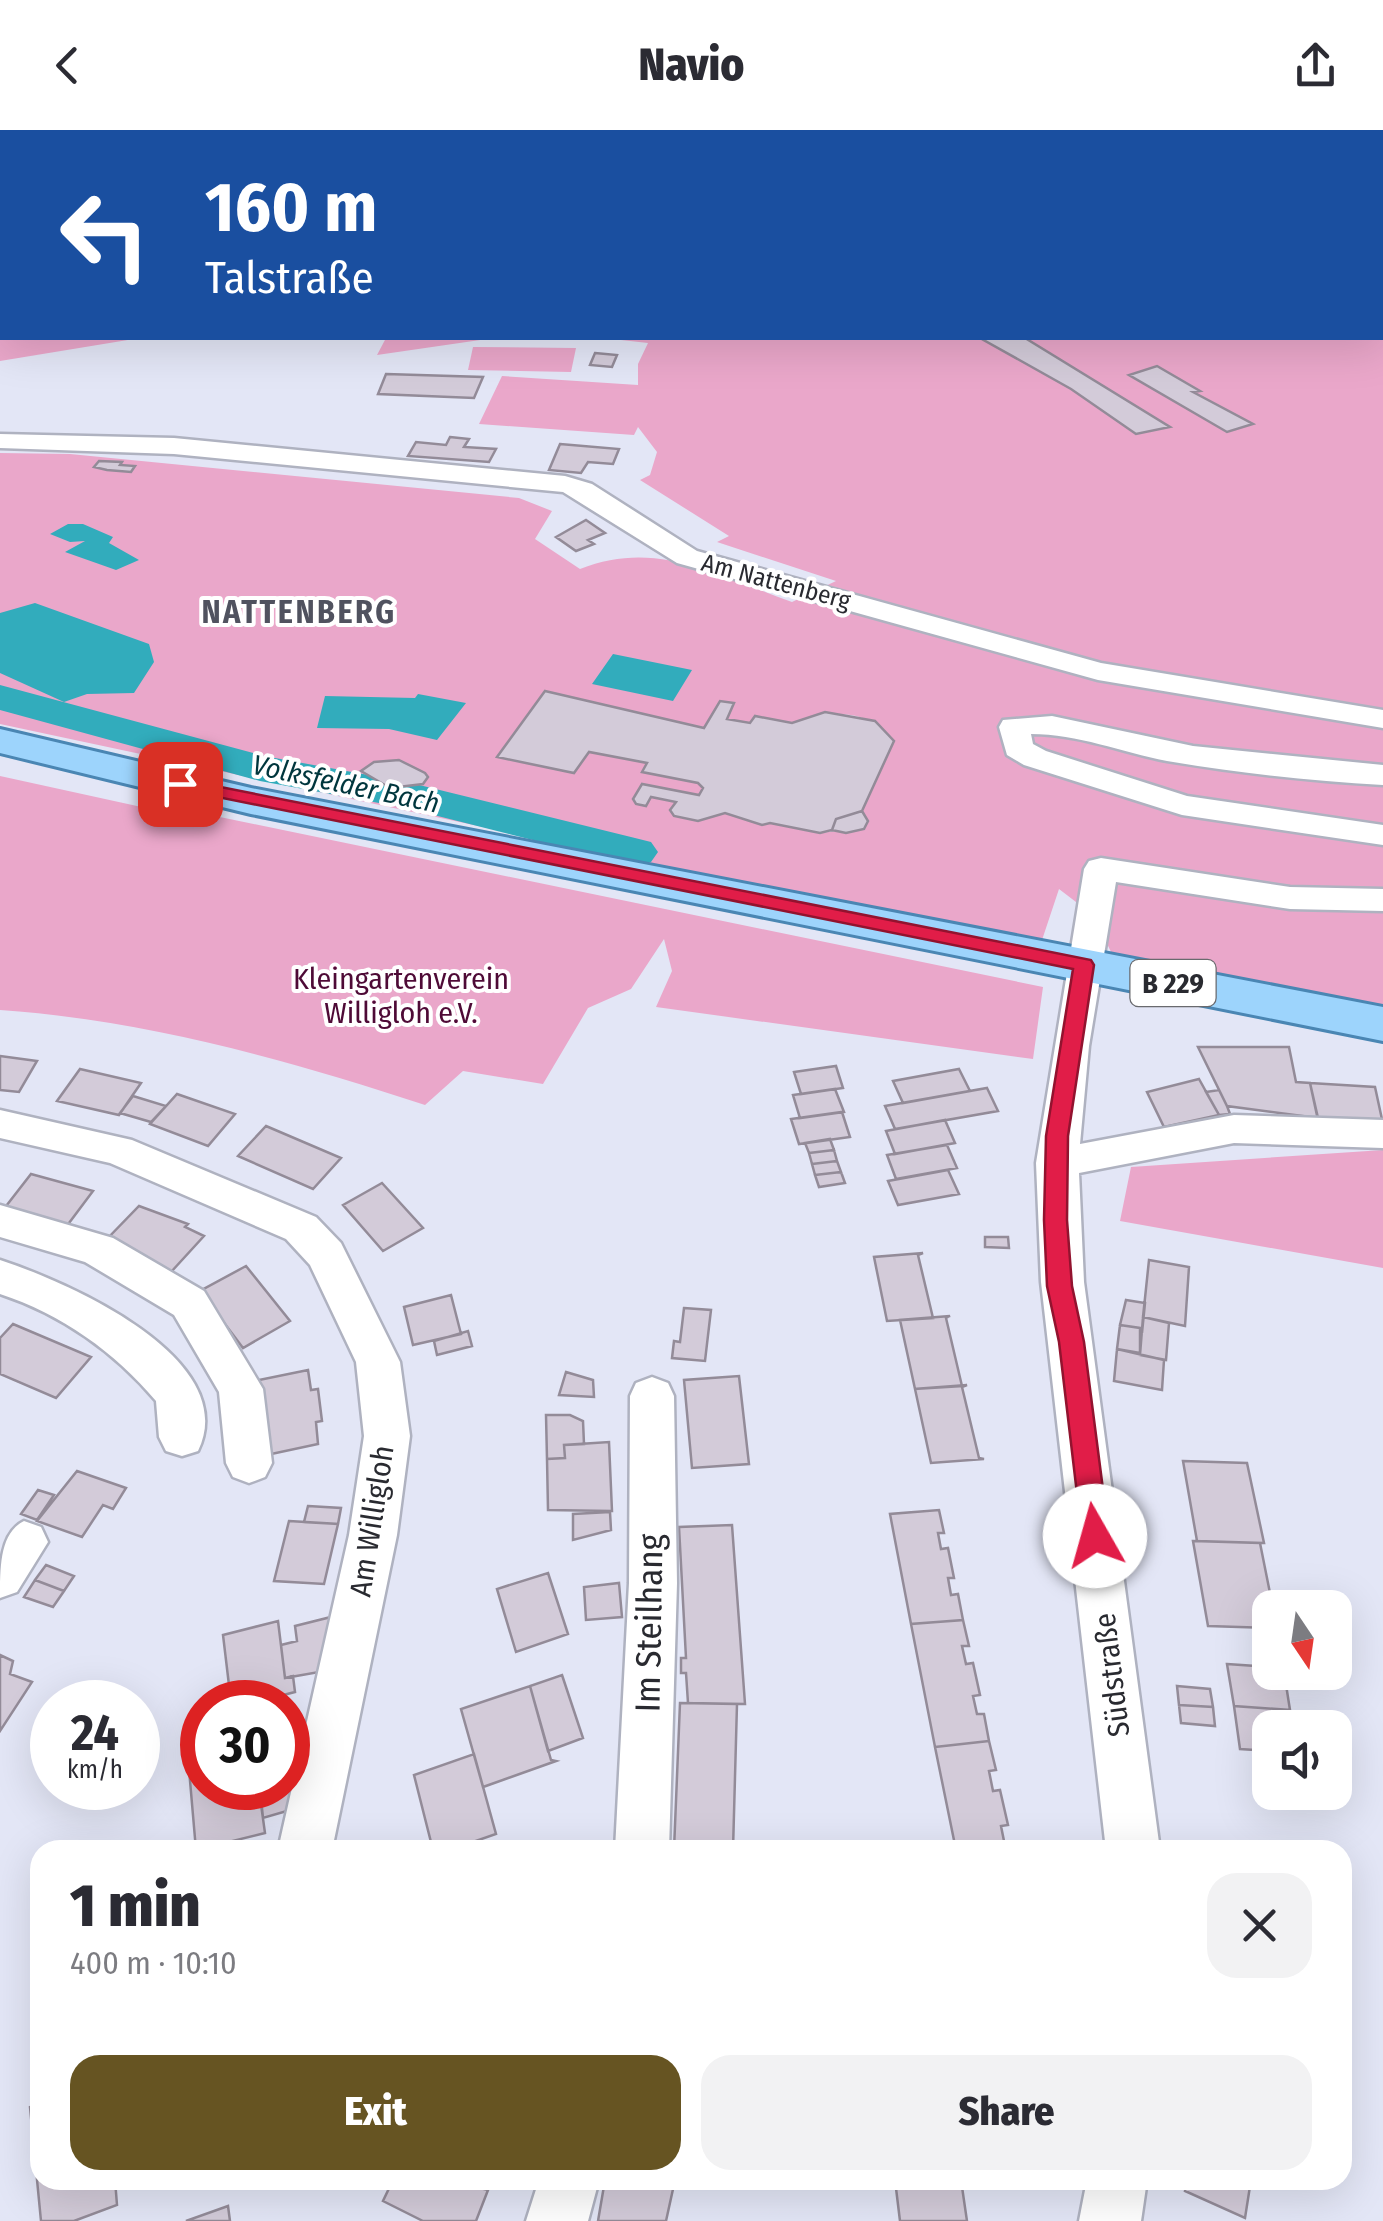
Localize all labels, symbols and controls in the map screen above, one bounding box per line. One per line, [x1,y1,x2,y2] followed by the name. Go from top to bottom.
[40,38,95,93] icon: back
[639,38,744,92] text: Navio
[1288,38,1343,93] icon: share
[205,166,377,250] text: 160 m
[40,170,170,300] icon: left
[205,251,374,305] text: Talstraße
[698,548,854,616] street label: Am Nattenberg
[201,593,397,631] district label: NATTENBERG
[138,742,223,827] pin
[250,748,442,820] water label: Volksfelder Bach
[153,757,208,812] icon: arrive
[1130,960,1216,1006] road number: B 229
[293,961,509,1031] park label: Kleingartenverein Willigloh e.V.
[342,1443,402,1599] street label: Am Willigloh
[1043,1484,1147,1588] position arrow
[626,1533,672,1713] street label: Im Steilhang
[1252,1590,1352,1690] north arrow
[1252,1590,1352,1810] map controls
[1087,1611,1137,1739] street label: Südstraße
[180,1680,310,1810] speed limit sign: 30
[71,1703,119,1763] text: 24
[1252,1710,1352,1810] button: sound
[67,1755,123,1785] text: km/h
[70,1870,201,1942] text: 1 min
[1207,1873,1312,1978] button: close
[70,1944,237,1982] text: 400 m · 10:10
[70,2055,681,2170] button: Exit
[701,2055,1312,2170] button: Share

